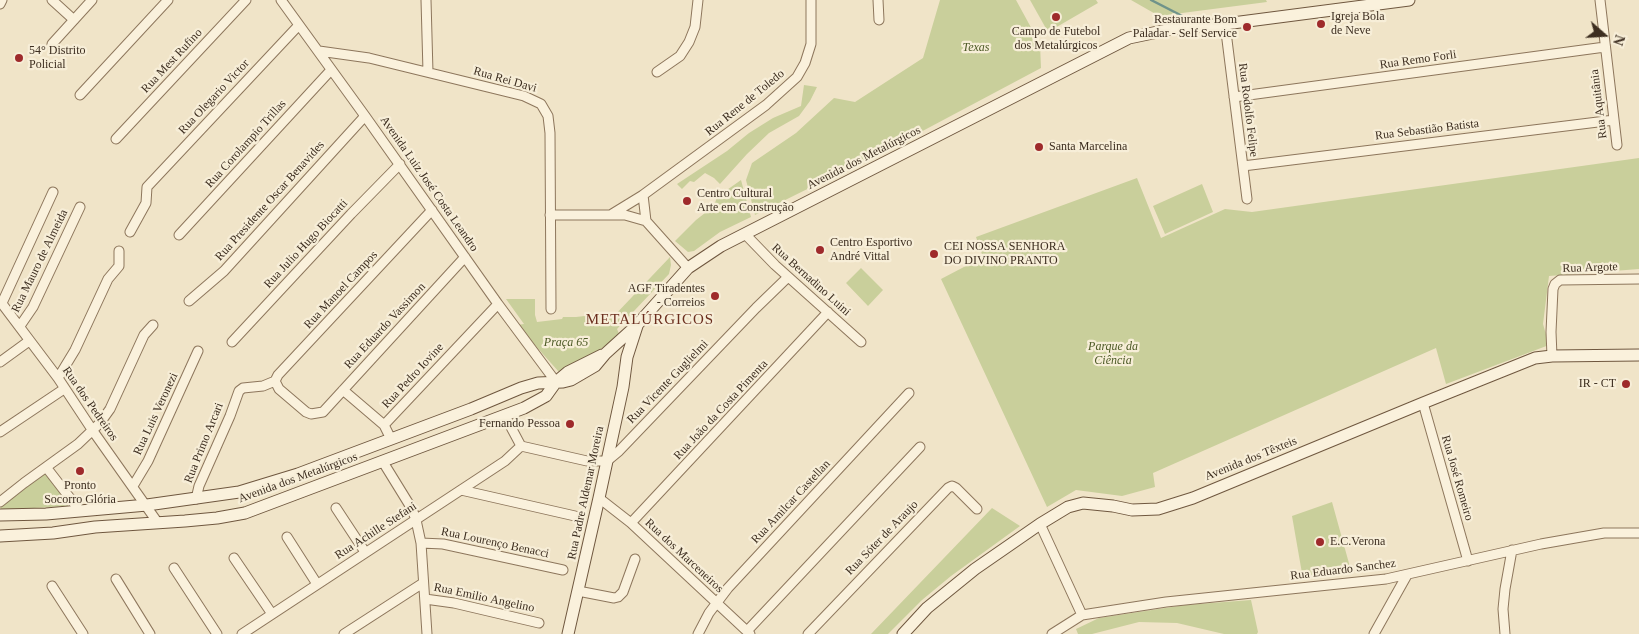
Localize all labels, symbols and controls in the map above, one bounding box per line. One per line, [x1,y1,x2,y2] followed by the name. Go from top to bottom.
[1331,10,1385,38] place label: Igreja Bola de Neve
[1579,10,1629,60] north arrow
[1050,11,1062,23] marker: Campo de Futebol dos Metalúrgicos
[1133,13,1237,41] place label: Restaurante Bom Paladar - Self Service
[1315,18,1327,30] marker: Igreja Bola de Neve
[1241,21,1253,33] marker: Restaurante Bom Paladar - Self Service
[1012,25,1100,53] place label: Campo de Futebol dos Metalúrgicos
[139,26,205,96] street label: Rua Mest Rufino
[1610,33,1627,47] text: N
[963,41,989,55] park label: Texas
[29,44,85,72] place label: 54° Distrito Policial
[1379,47,1457,73] street label: Rua Remo Forli
[13,52,25,64] marker: 54° Distrito Policial
[176,57,252,137] street label: Rua Olegario Victor
[1235,62,1261,158] street label: Rua Rodolfo Felipe
[472,64,538,96] street label: Rua Rei Davi
[703,67,787,139] street label: Rua Rene de Toledo
[1588,69,1610,139] street label: Rua Aquitânia
[203,97,289,191] street label: Rua Corolampio Trillas
[377,114,481,254] street label: Avenida Luiz José Costa Leandro
[1374,116,1480,144] street label: Rua Sebastião Batista
[805,123,923,193] street label: Avenida dos Metalúrgicos
[212,138,328,264] street label: Rua Presidente Oscar Benavides
[1049,140,1127,154] place label: Santa Marcelina
[1033,141,1045,153] marker: Santa Marcelina
[697,187,794,215] place label: Centro Cultural Arte em Construção
[681,195,693,207] marker: Centro Cultural Arte em Construção
[261,197,351,291] street label: Rua Julio Hugo Biocatti
[9,207,71,315] street label: Rua Mauro de Almeida
[830,236,912,264] place label: Centro Esportivo André Vittal
[944,240,1065,268] place label: CEI NOSSA SENHORA DO DIVINO PRANTO
[769,241,853,319] street label: Rua Bernadino Luini
[814,244,826,256] marker: Centro Esportivo André Vittal
[301,248,381,332] street label: Rua Manoel Campos
[928,248,940,260] marker: CEI NOSSA SENHORA DO DIVINO PRANTO
[1562,260,1618,276] street label: Rua Argote
[341,280,429,372] street label: Rua Eduardo Vassimon
[628,282,705,310] place label: AGF Tiradentes - Correios
[709,290,721,302] marker: AGF Tiradentes - Correios
[584,311,716,329] district label: METALÚRGICOS
[544,336,588,350] park label: Praça 65
[624,337,712,427] street label: Rua Vicente Guglielmi
[379,340,447,412] street label: Rua Pedro Iovine
[1088,340,1138,368] park label: Parque da Ciência
[671,357,771,463] street label: Rua João da Costa Pimenta
[59,364,121,444] street label: Rua dos Pedreiros
[131,370,181,458] street label: Rua Luis Veronezi
[1579,377,1616,391] place label: IR - CT
[1620,378,1632,390] marker: IR - CT
[181,401,227,485] street label: Rua Primo Arcari
[479,417,560,431] place label: Fernando Pessoa
[564,418,576,430] marker: Fernando Pessoa
[565,425,607,561] street label: Rua Padre Aldemar Moreira
[1203,434,1299,484] street label: Avenida dos Têxteis
[1438,434,1476,522] street label: Rua José Romeiro
[237,450,359,506] street label: Avenida dos Metalúrgicos
[748,457,834,547] street label: Rua Amilcar Castellan
[74,465,86,477] marker: Pronto Socorro Glória
[44,479,116,507] place label: Pronto Socorro Glória
[843,498,921,578] street label: Rua Sóter de Araujo
[332,499,420,563] street label: Rua Achille Stefani
[642,516,726,596] street label: Rua dos Marceneiros
[440,525,550,561] street label: Rua Lourenço Benacci
[1330,535,1385,549] place label: E.C.Verona
[1314,536,1326,548] marker: E.C.Verona
[1290,556,1396,584] street label: Rua Eduardo Sanchez
[432,580,536,616] street label: Rua Emilio Angelino

